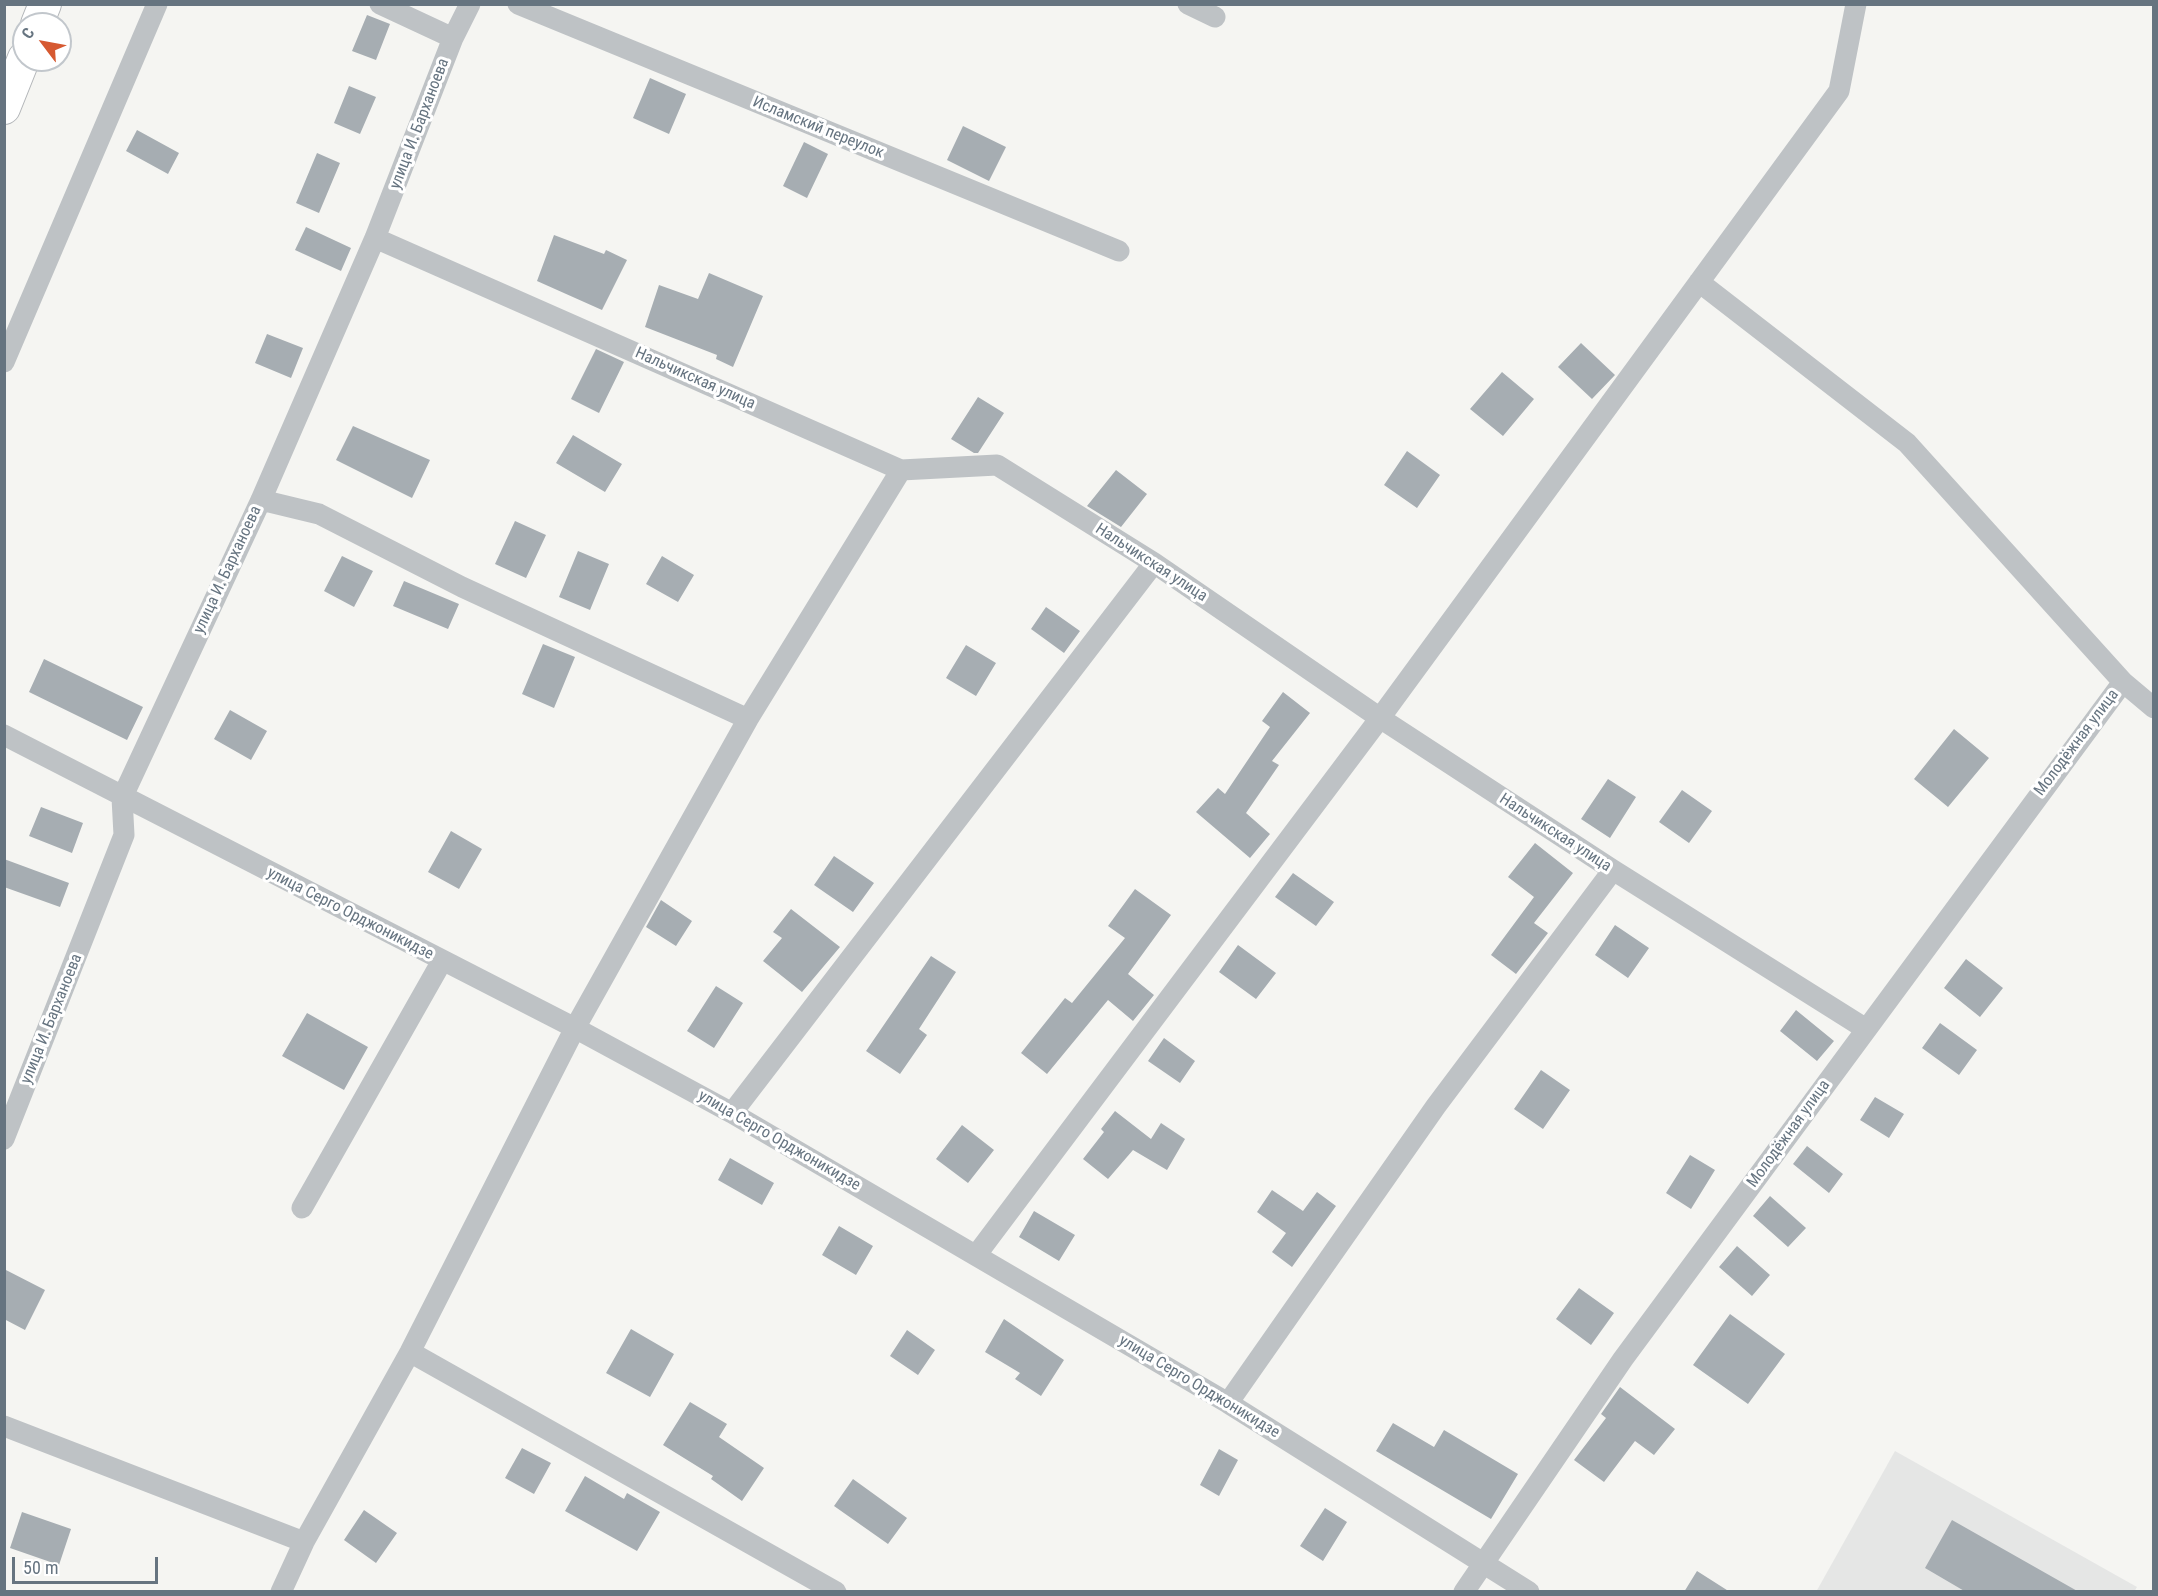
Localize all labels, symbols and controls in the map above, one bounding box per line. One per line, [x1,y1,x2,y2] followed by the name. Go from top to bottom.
[12,12,72,72] north arrow
[18,24,38,42] text: С
[386,56,454,192] street label: улица И. Барханоева
[750,93,886,163] street label: Исламский переулок
[632,344,758,414] street label: Нальчикская улица
[190,503,266,637] street label: улица И. Барханоева
[1092,520,1210,606] street label: Нальчикская улица
[2031,686,2123,800] street label: Молодёжная улица
[1496,790,1614,876] street label: Нальчикская улица
[264,864,436,964] street label: улица Серго Орджоникидзе
[17,951,87,1087] street label: улица И. Барханоева
[1744,1076,1834,1192] street label: Молодёжная улица
[694,1087,864,1195] street label: улица Серго Орджоникидзе
[1115,1331,1283,1443] street label: улица Серго Орджоникидзе
[15,1545,160,1583] scale bar
[23,1557,58,1578] text: 50 m

